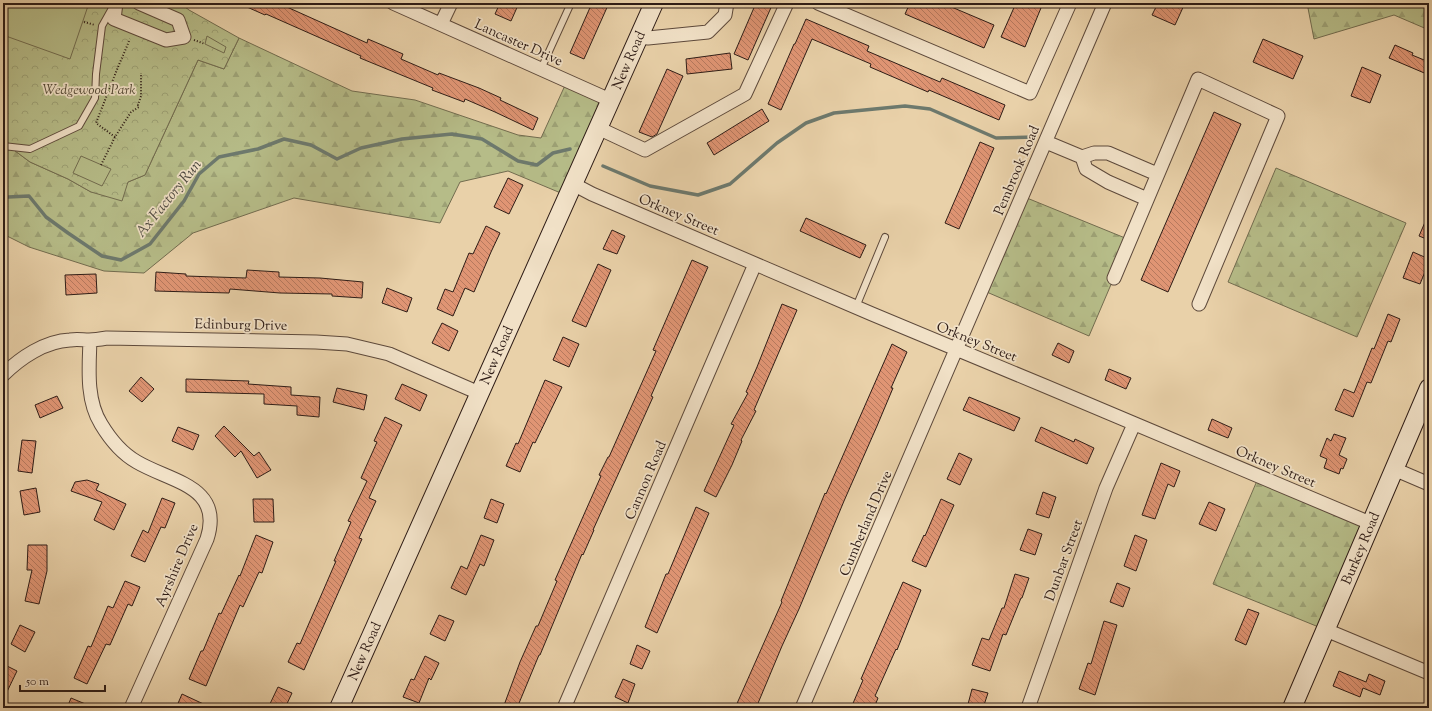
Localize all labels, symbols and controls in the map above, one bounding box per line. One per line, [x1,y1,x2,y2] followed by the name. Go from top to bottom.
[471,15,565,72] street label: Lancaster Drive
[608,28,652,93] street label: New Road
[43,81,136,101] park label: Wedgewood Park
[990,123,1046,219] street label: Pembrook Road
[131,155,207,242] water label: Ax Factory Run
[635,190,722,242] street label: Orkney Street
[194,315,288,337] street label: Edinburg Drive
[933,318,1020,368] street label: Orkney Street
[476,323,520,388] street label: New Road
[621,438,673,524] street label: Cannon Road
[1232,442,1319,494] street label: Orkney Street
[836,468,898,580] street label: Cumberland Drive
[1338,509,1386,588] street label: Burkey Road
[1041,517,1089,604] street label: Dunbar Street
[151,521,204,611] street label: Ayrshire Drive
[344,619,388,684] street label: New Road
[20,667,105,693] scale bar
[25,673,49,691] text: 50 m

